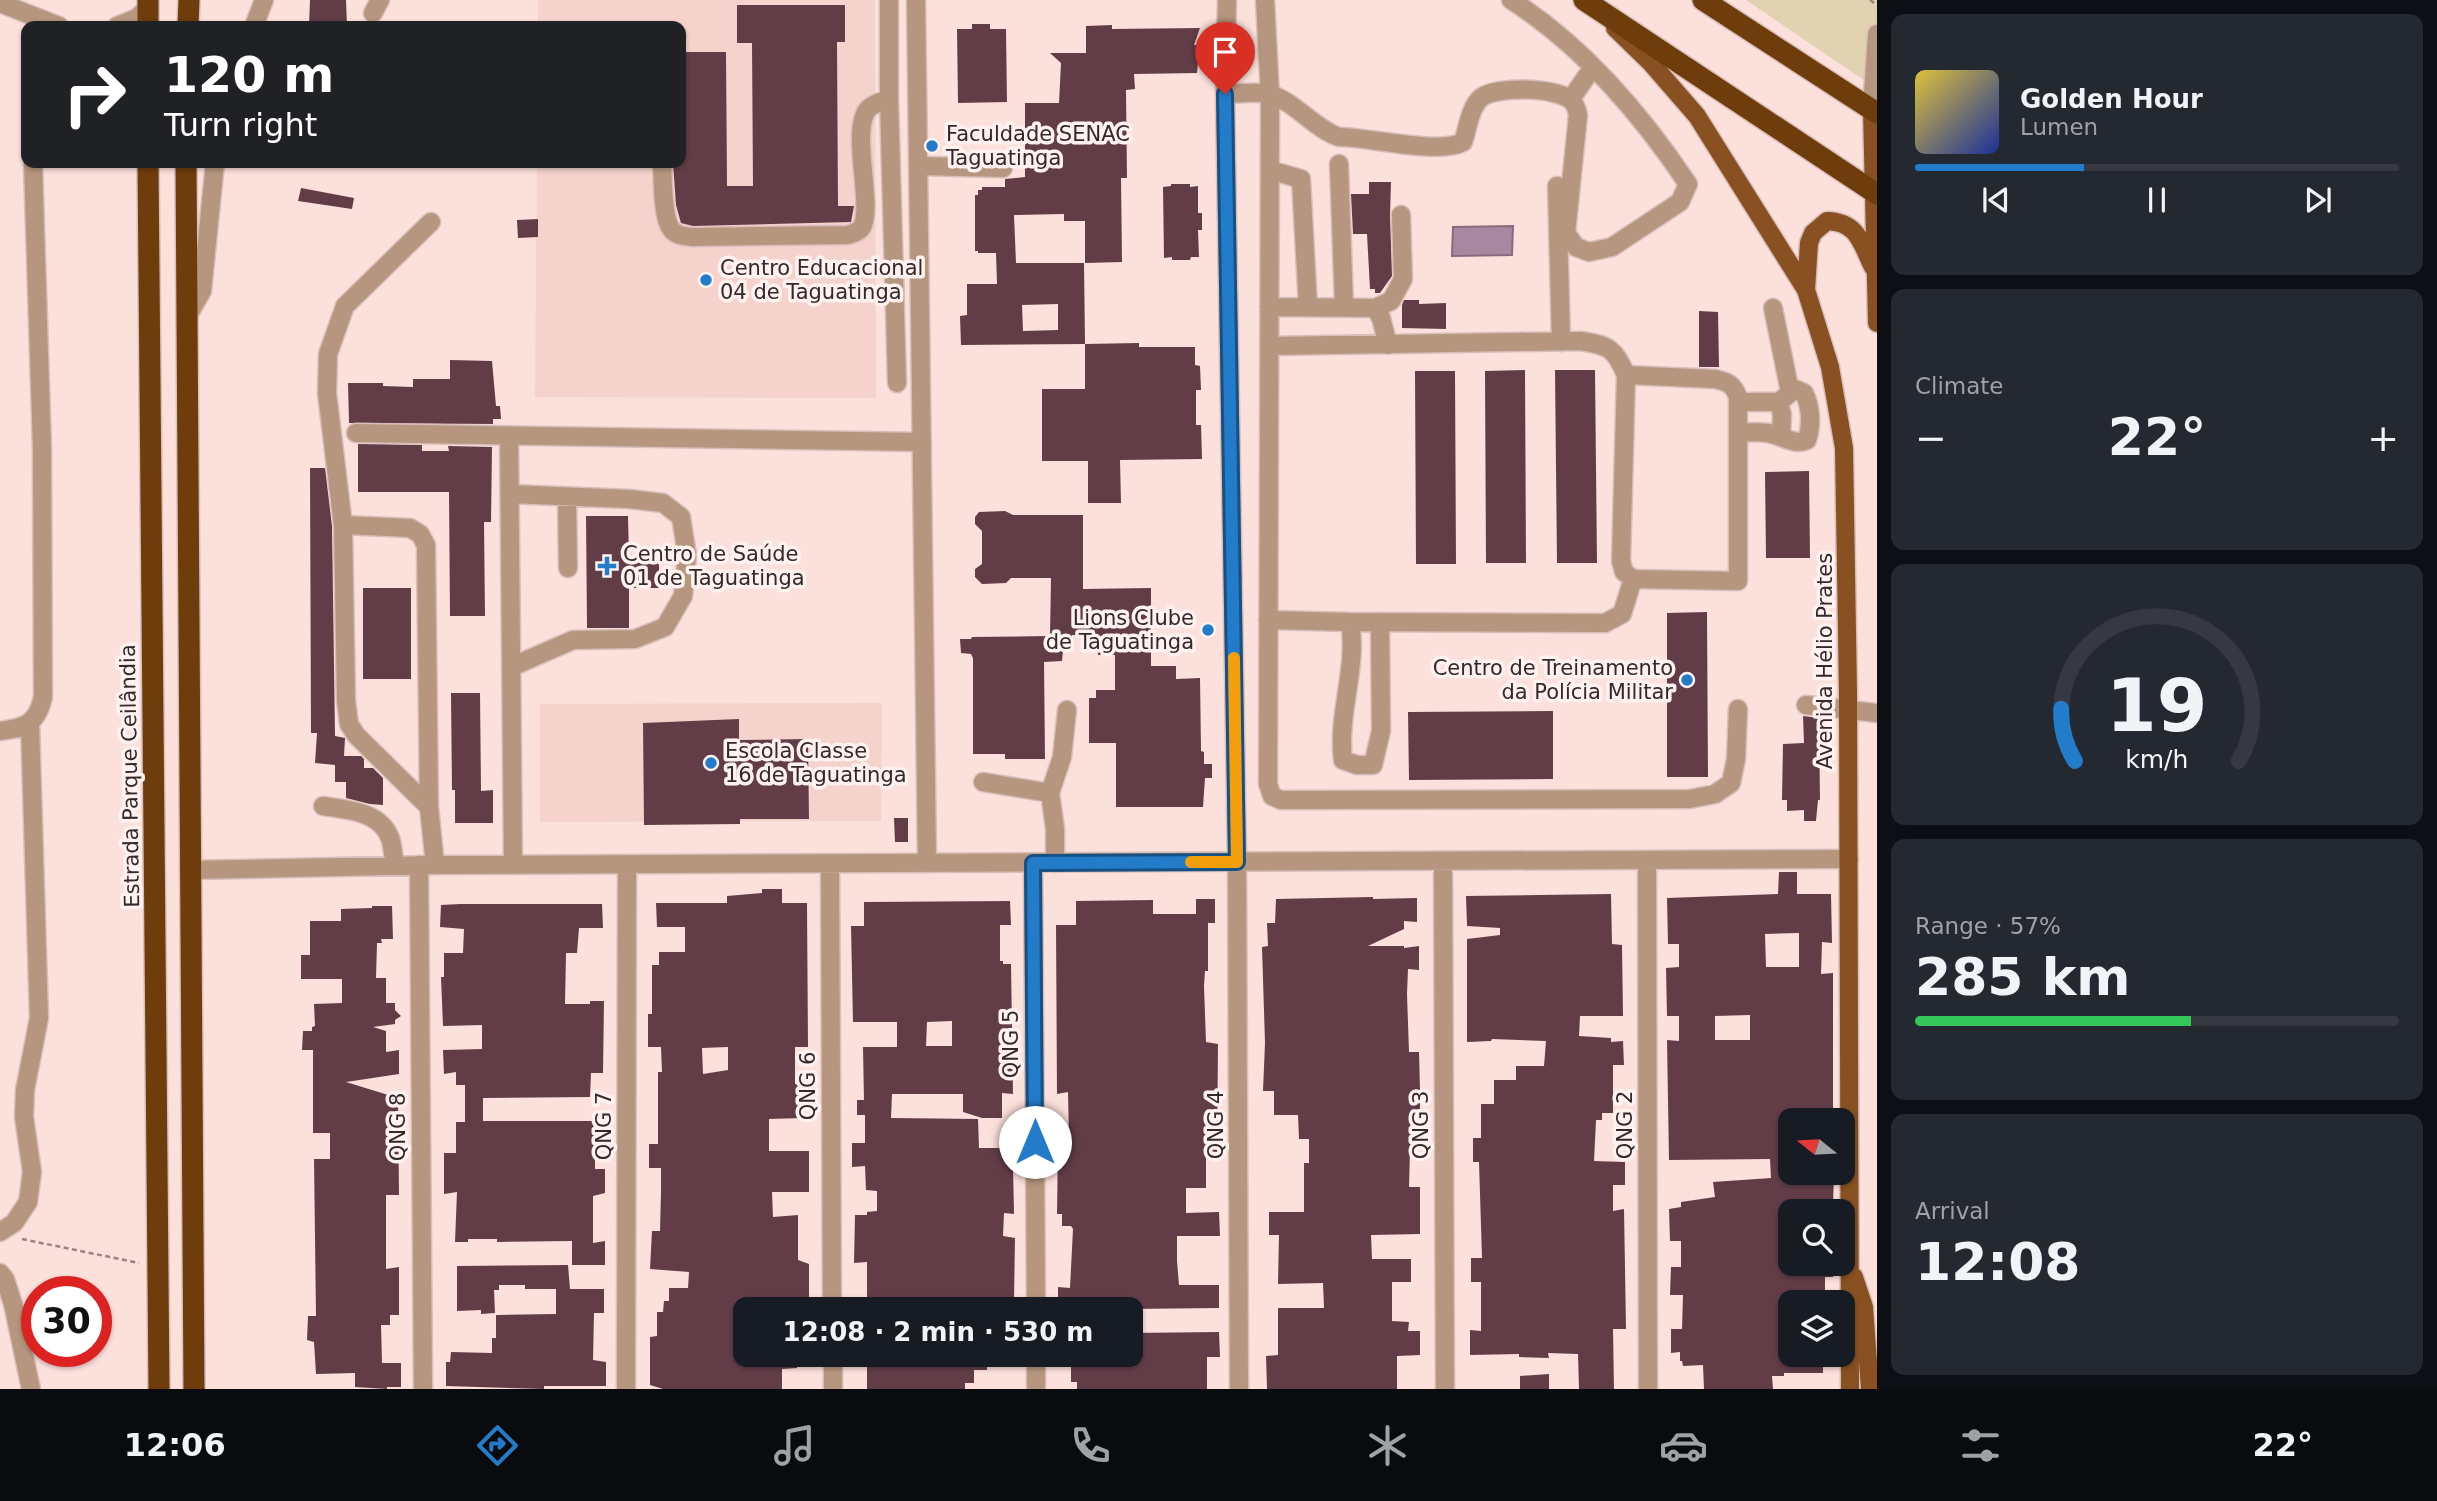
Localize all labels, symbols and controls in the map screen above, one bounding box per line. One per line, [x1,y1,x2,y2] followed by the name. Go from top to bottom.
[1195,22,1255,94] pin
[1206,33,1244,71] icon: arrive
[164,47,334,104] text: 120 m
[49,49,140,140] icon: right
[2020,84,2203,114] text: Golden Hour
[164,106,317,144] text: Turn right
[2020,114,2098,140] text: Lumen
[945,122,1130,170] place label: Faculdade SENAC Taguatinga
[924,138,940,154] marker: Faculdade SENAC Taguatinga
[1977,181,2015,219] icon: previous
[2138,181,2176,219] icon: pause
[2299,181,2337,219] icon: next
[720,256,923,304] place label: Centro Educacional 04 de Taguatinga
[698,272,714,288] marker: Centro Educacional 04 de Taguatinga
[1915,373,2004,399] text: Climate
[2108,407,2206,467] text: 22°
[1915,416,1947,460] text: −
[2367,416,2399,460] text: +
[623,542,805,590] place label: Centro de Saúde 01 de Taguatinga
[1813,553,1837,769] street label: Avenida Hélio Prates
[597,556,617,576] marker: Centro de Saúde 01 de Taguatinga
[1046,606,1194,654] place label: Lions Clube de Taguatinga
[1200,622,1216,638] marker: Lions Clube de Taguatinga
[116,644,144,908] street label: Estrada Parque Ceilândia
[1433,656,1673,704] place label: Centro de Treinamento da Polícia Militar
[2106,663,2208,748] text: 19
[1679,672,1695,688] marker: Centro de Treinamento da Polícia Militar
[725,739,907,787] place label: Escola Classe 16 de Taguatinga
[2125,744,2189,773] text: km/h
[703,755,719,771] marker: Escola Classe 16 de Taguatinga
[1915,913,2061,939] text: Range · 57%
[1915,947,2130,1007] text: 285 km
[999,1010,1023,1078] street label: QNG 5
[796,1052,820,1120] street label: QNG 6
[1204,1091,1228,1159] street label: QNG 4
[1409,1091,1433,1159] street label: QNG 3
[1613,1091,1637,1159] street label: QNG 2
[592,1092,616,1160] street label: QNG 7
[386,1093,410,1161] street label: QNG 8
[998,1105,1072,1179] position arrow
[1778,1108,1855,1185] north arrow
[1778,1108,1855,1367] map controls
[1915,1198,1990,1224] text: Arrival
[1778,1199,1855,1276] button: search
[1915,1232,2081,1292] text: 12:08
[21,1276,112,1367] speed limit sign: 30
[1778,1290,1855,1367] button: layers
[783,1317,1093,1347] text: 12:08 · 2 min · 530 m
[473,1421,522,1470] icon: directions
[770,1421,819,1470] icon: music
[1066,1421,1115,1470] icon: phone
[1363,1421,1412,1470] icon: climate
[1659,1421,1708,1470] icon: car
[1956,1421,2005,1470] icon: filters
[124,1426,226,1464] text: 12:06
[2253,1426,2313,1464] text: 22°

